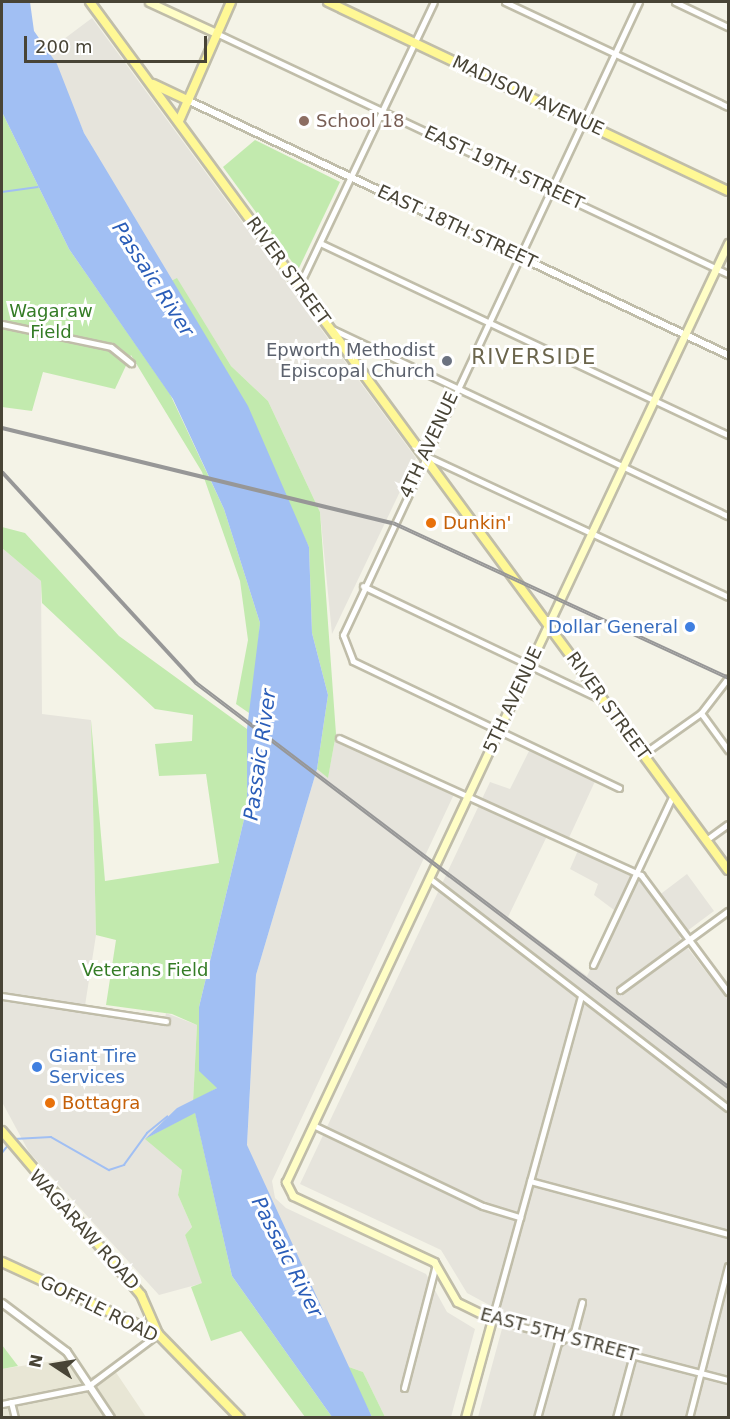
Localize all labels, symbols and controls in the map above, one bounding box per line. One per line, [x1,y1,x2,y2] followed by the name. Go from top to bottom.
[27,24,210,62] scale bar
[35,36,93,57] text: 200 m
[449,51,607,141] street label: MADISON AVENUE
[316,110,404,132] place label: School 18
[297,114,311,128] marker: School 18
[421,122,587,214] street label: EAST 19TH STREET
[374,181,540,273] street label: EAST 18TH STREET
[242,213,334,329] street label: RIVER STREET
[107,217,199,341] water label: Passaic River
[9,301,93,344] park label: Wagaraw Field
[266,340,435,382] place label: Epworth Methodist Episcopal Church
[471,344,597,370] district label: RIVERSIDE
[440,354,454,368] marker: Epworth Methodist Episcopal Church
[395,389,463,501] street label: 4TH AVENUE
[443,512,511,534] place label: Dunkin'
[424,516,438,530] marker: Dunkin'
[548,616,678,638] place label: Dollar General
[683,620,697,634] marker: Dollar General
[479,644,547,756] street label: 5TH AVENUE
[562,648,654,764] street label: RIVER STREET
[239,688,281,822] water label: Passaic River
[82,959,208,981] park label: Veterans Field
[49,1046,137,1088] place label: Giant Tire Services
[30,1060,44,1074] marker: Giant Tire Services
[62,1092,140,1114] place label: Bottagra
[43,1096,57,1110] marker: Bottagra
[24,1165,144,1295] street label: WAGARAW ROAD
[246,1193,328,1321] water label: Passaic River
[37,1271,161,1347] street label: GOFFLE ROAD
[478,1304,640,1366] street label: EAST 5TH STREET
[24,1335,84,1395] north arrow
[25,1353,47,1370] text: N

